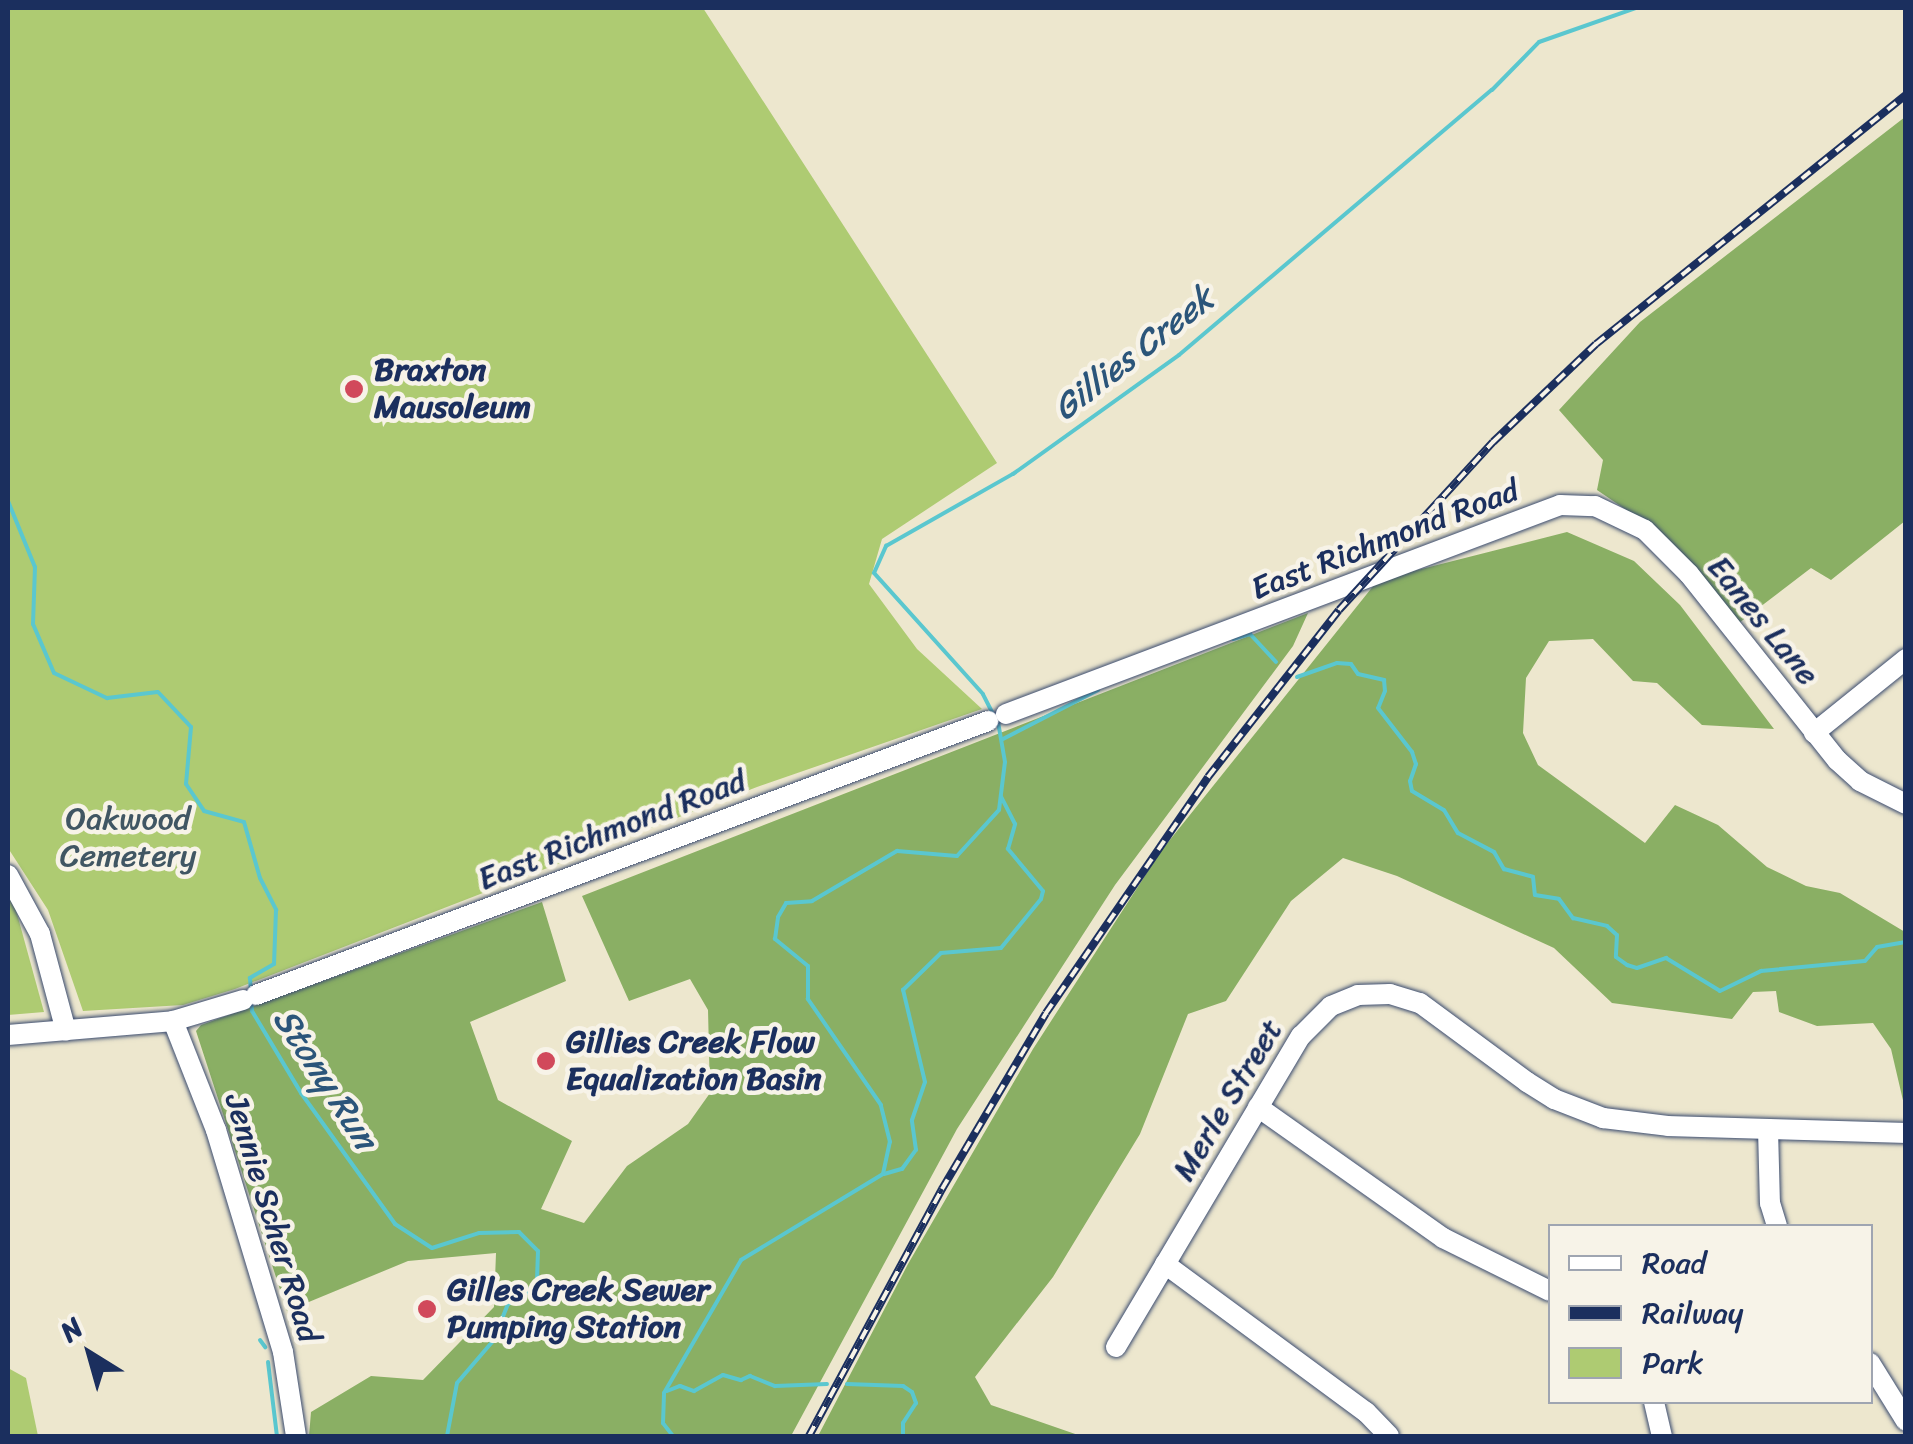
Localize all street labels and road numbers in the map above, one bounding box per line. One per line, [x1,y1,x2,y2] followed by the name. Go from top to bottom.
[1246,471,1524,609] street label: East Richmond Road
[1699,549,1827,693] street label: Eanes Lane
[473,761,751,899] street label: East Richmond Road
[1165,1012,1291,1188] street label: Merle Street
[216,1089,328,1347] street label: Jennie Scher Road

